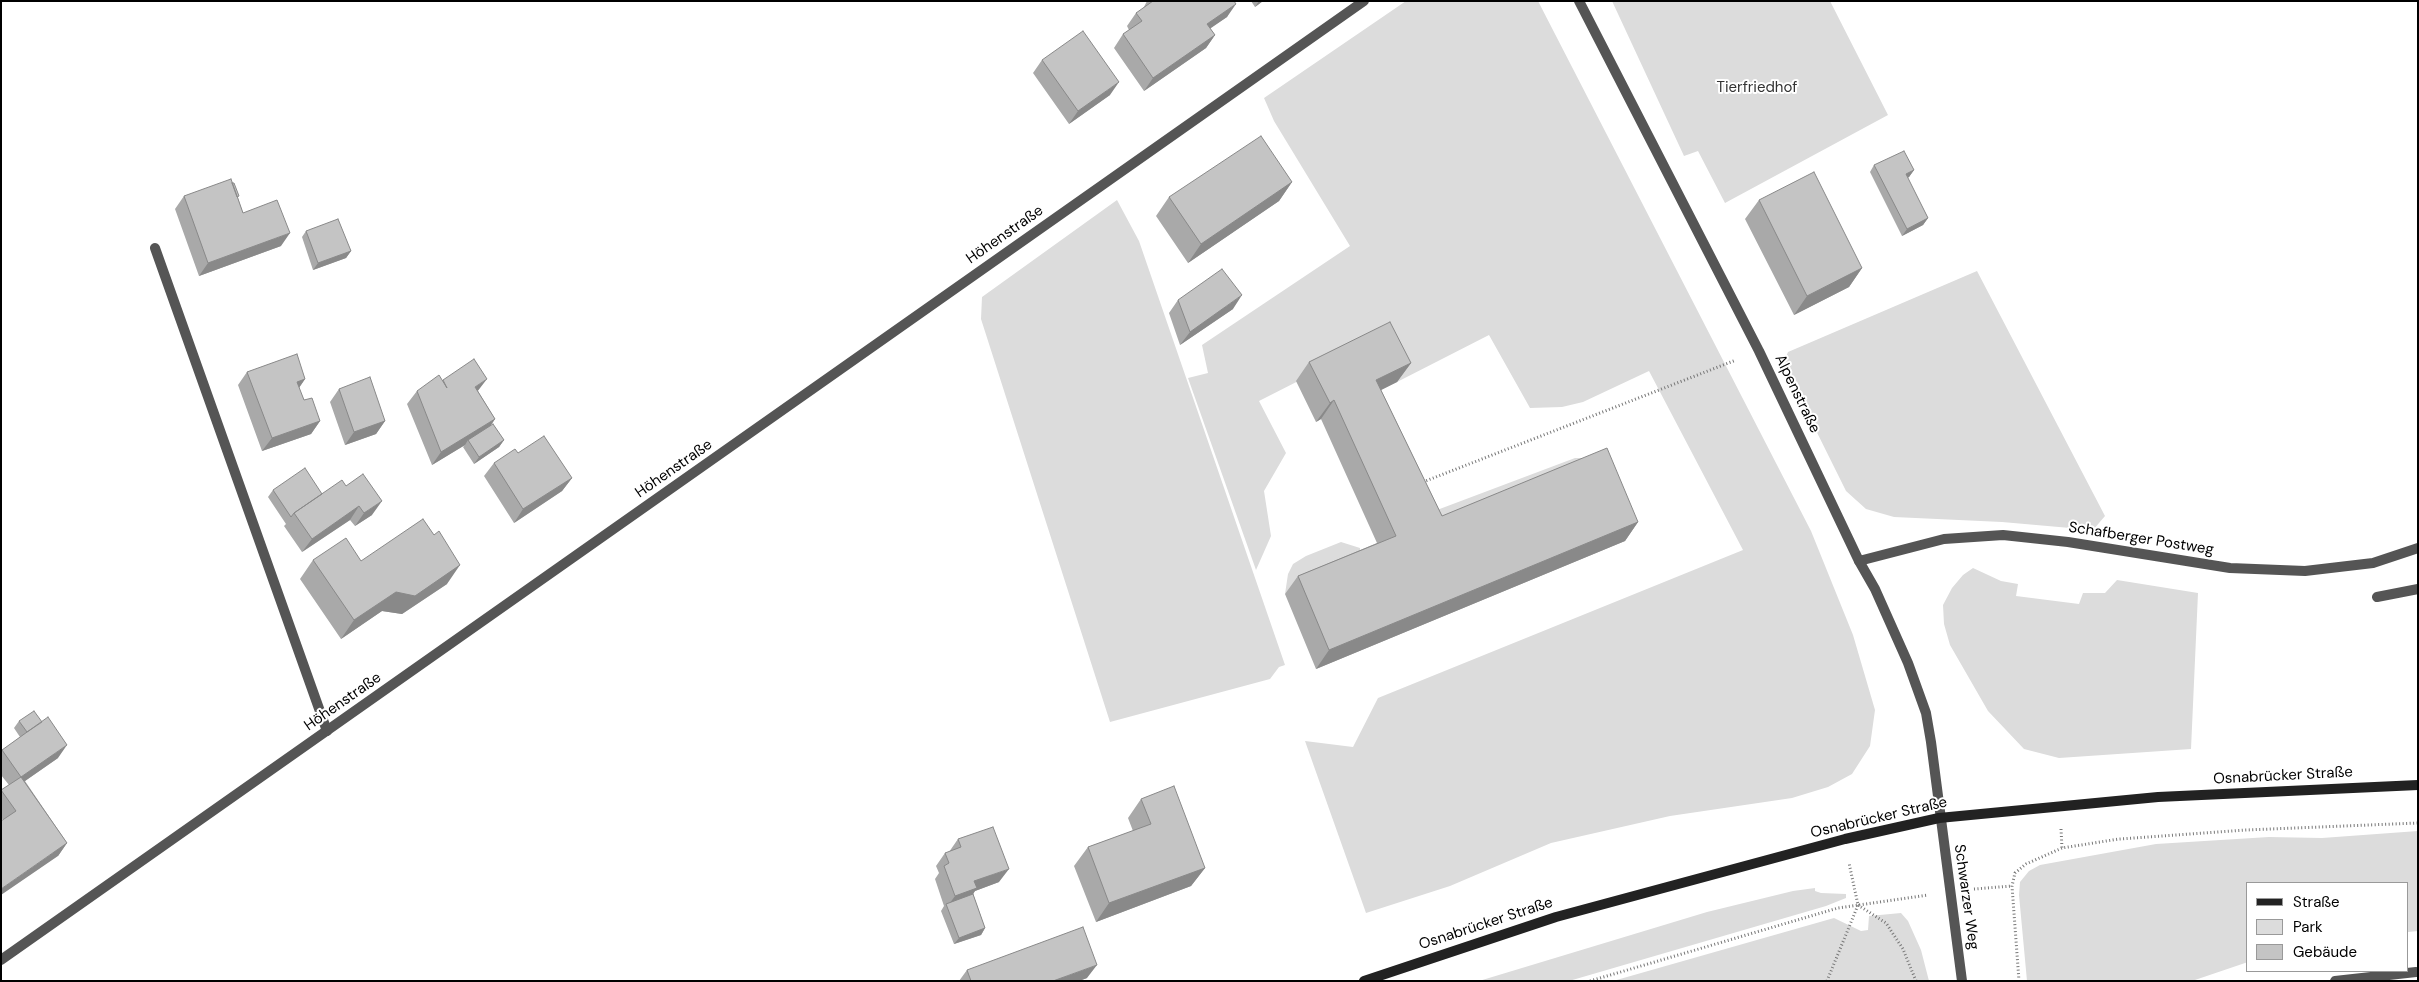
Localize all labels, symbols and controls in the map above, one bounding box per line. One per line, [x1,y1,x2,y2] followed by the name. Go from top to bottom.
[1717,79,1797,97] park label: Tierfriedhof
[963,202,1047,268] street label: Höhenstraße
[1770,352,1824,436] street label: Alpenstraße
[632,436,716,502] street label: Höhenstraße
[2067,519,2215,559] street label: Schafberger Postweg
[301,669,385,735] street label: Höhenstraße
[2213,763,2353,789] street label: Osnabrücker Straße
[1809,794,1949,842] street label: Osnabrücker Straße
[1950,843,1982,951] street label: Schwarzer Weg
[2246,882,2409,972] legend
[2293,892,2340,912] text: Straße
[1417,894,1555,954] street label: Osnabrücker Straße
[2293,917,2323,937] text: Park
[2293,942,2357,962] text: Gebäude

